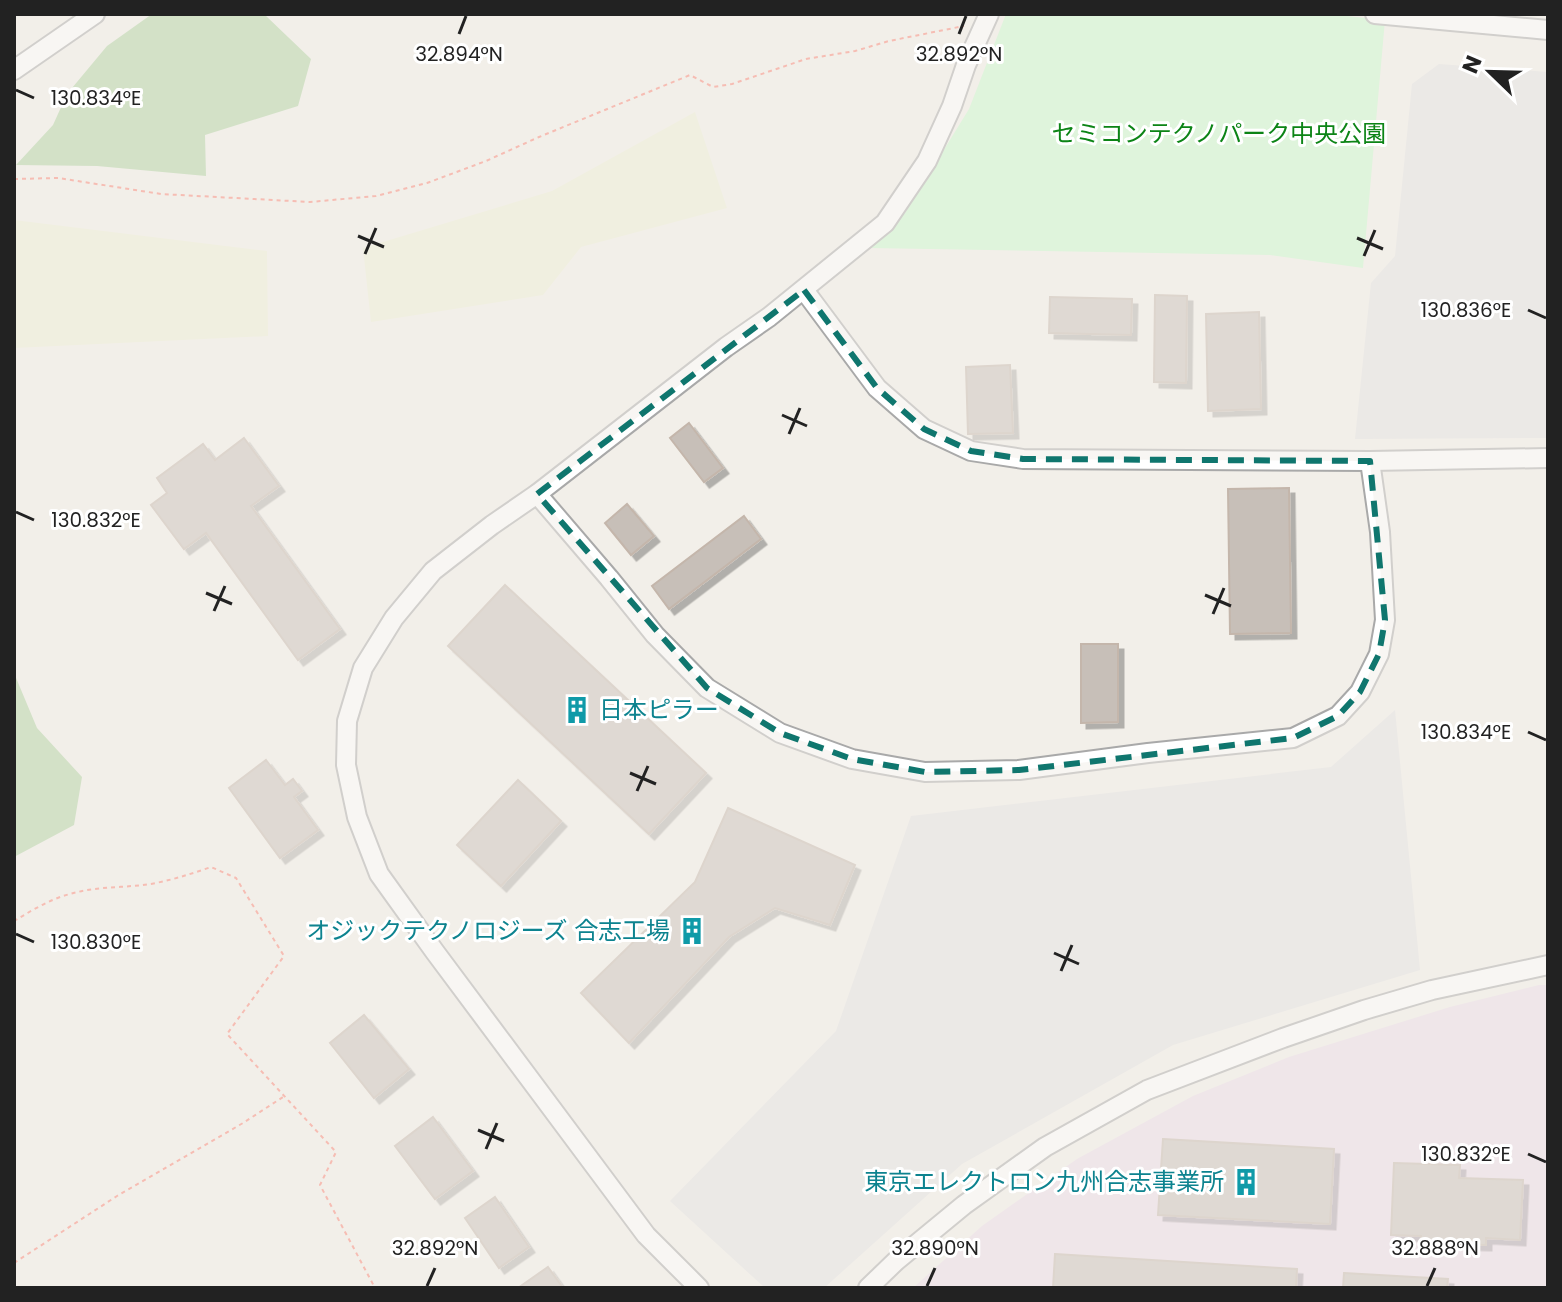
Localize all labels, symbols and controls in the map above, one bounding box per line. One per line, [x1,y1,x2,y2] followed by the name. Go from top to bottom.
[1450,32,1530,112] north arrow
[415,40,503,68] text: 32.894°N
[916,40,1002,68] text: 32.892°N
[1455,51,1490,78] text: N
[51,84,141,112] text: 130.834°E
[1052,117,1386,150] park label: セミコンテクノパーク中央公園
[1421,296,1511,324] text: 130.836°E
[51,506,141,534] text: 130.832°E
[599,693,719,726] place label: 日本ピラー
[562,695,592,725] building icon: 日本ピラー
[1421,718,1511,746] text: 130.834°E
[306,914,670,947] place label: オジックテクノロジーズ 合志工場
[677,916,707,946] building icon: オジックテクノロジーズ 合志工場
[51,928,141,956] text: 130.830°E
[1421,1140,1511,1168] text: 130.832°E
[864,1165,1224,1198] place label: 東京エレクトロン九州合志事業所
[1231,1167,1261,1197] building icon: 東京エレクトロン九州合志事業所
[392,1234,478,1262] text: 32.892°N
[891,1234,979,1262] text: 32.890°N
[1391,1234,1479,1262] text: 32.888°N

